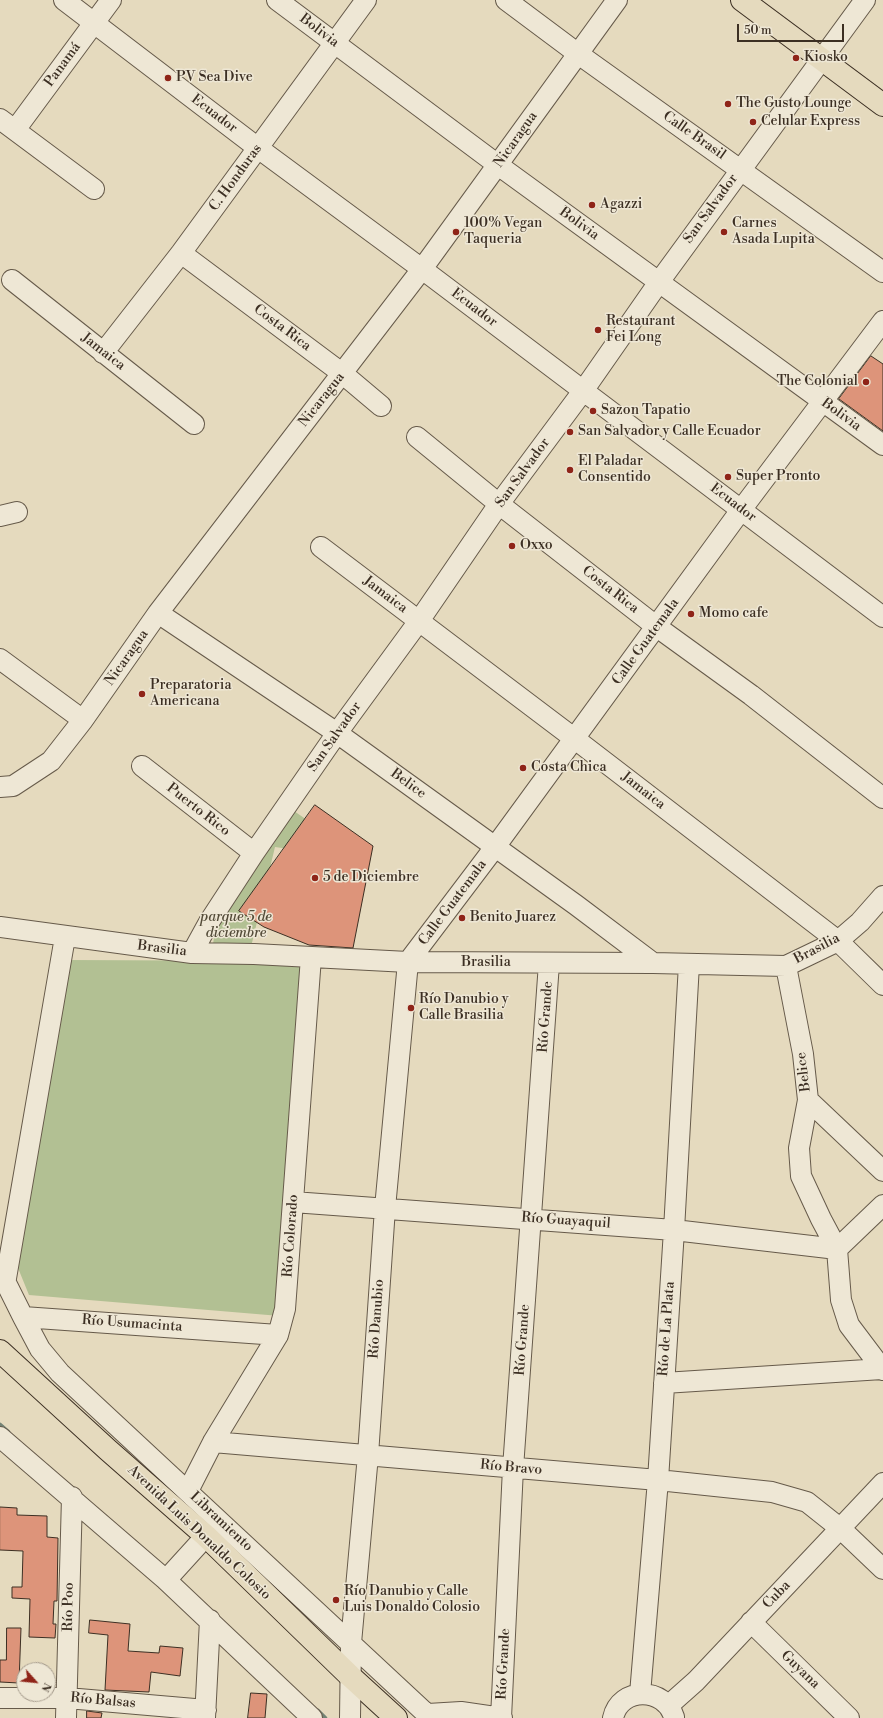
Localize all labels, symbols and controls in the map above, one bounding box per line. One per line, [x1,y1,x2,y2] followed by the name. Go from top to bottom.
[296,11,342,51] street label: Bolivia
[739,16,846,42] scale bar
[744,23,772,38] text: 50 m
[41,40,85,90] street label: Panamá
[804,50,848,66] place label: Kiosko
[791,53,801,63] marker: Kiosko
[176,70,253,86] place label: PV Sea Dive
[163,73,173,83] marker: PV Sea Dive
[188,91,240,137] street label: Ecuador
[736,96,852,112] place label: The Gusto Lounge
[723,99,733,109] marker: The Gusto Lounge
[659,108,729,164] street label: Calle Brasil
[491,109,541,171] street label: Nicaragua
[761,114,860,130] place label: Celular Express
[748,117,758,127] marker: Celular Express
[206,141,266,215] street label: C. Honduras
[680,171,742,247] street label: San Salvador
[600,197,642,213] place label: Agazzi
[587,200,597,210] marker: Agazzi
[556,204,602,244] street label: Bolivia
[464,216,542,248] place label: 100% Vegan Taqueria
[732,216,815,248] place label: Carnes Asada Lupita
[451,227,461,237] marker: 100% Vegan Taqueria
[719,227,729,237] marker: Carnes Asada Lupita
[448,285,500,331] street label: Ecuador
[250,301,314,355] street label: Costa Rica
[606,314,675,346] place label: Restaurant Fei Long
[593,325,603,335] marker: Restaurant Fei Long
[78,330,128,374] street label: Jamaica
[296,369,348,431] street label: Nicaragua
[776,374,858,390] place label: The Colonial
[861,377,871,387] marker: The Colonial
[818,395,864,435] street label: Bolivia
[601,403,691,419] place label: Sazon Tapatio
[588,406,598,416] marker: Sazon Tapatio
[578,424,761,440] place label: San Salvador y Calle Ecuador
[565,427,575,437] marker: San Salvador y Calle Ecuador
[492,435,554,511] street label: San Salvador
[578,454,651,486] place label: El Paladar Consentido
[565,465,575,475] marker: El Paladar Consentido
[736,469,820,485] place label: Super Pronto
[723,472,733,482] marker: Super Pronto
[707,480,759,526] street label: Ecuador
[520,538,553,554] place label: Oxxo
[507,541,517,551] marker: Oxxo
[578,563,642,617] street label: Costa Rica
[360,573,410,617] street label: Jamaica
[609,595,683,689] street label: Calle Guatemala
[699,606,768,622] place label: Momo cafe
[686,609,696,619] marker: Momo cafe
[102,627,152,689] street label: Nicaragua
[150,678,232,710] place label: Preparatoria Americana
[137,689,147,699] marker: Preparatoria Americana
[305,699,365,775] street label: San Salvador
[531,760,607,776] place label: Costa Chica
[518,763,528,773] marker: Costa Chica
[387,766,429,802] street label: Belice
[618,769,668,813] street label: Jamaica
[163,780,233,840] street label: Puerto Rico
[415,857,491,949] street label: Calle Guatemala
[323,870,419,886] place label: 5 de Diciembre
[310,873,320,883] marker: 5 de Diciembre
[200,910,272,942] park label: parque 5 de diciembre
[470,910,556,926] place label: Benito Juarez
[457,913,467,923] marker: Benito Juarez
[791,930,843,968] street label: Brasilia
[136,938,188,960] street label: Brasilia
[461,955,511,971] street label: Brasilia
[535,981,557,1053] street label: Río Grande
[419,992,508,1024] place label: Río Danubio y Calle Brasilia
[406,1003,416,1013] marker: Río Danubio y Calle Brasilia
[793,1051,815,1093] street label: Belice
[280,1194,302,1278] street label: Río Colorado
[521,1209,611,1233] street label: Río Guayaquil
[366,1279,388,1359] street label: Río Danubio
[655,1281,679,1377] street label: Río de La Plata
[512,1304,534,1376] street label: Río Grande
[81,1312,183,1336] street label: Río Usumacinta
[479,1457,543,1479] street label: Río Bravo
[124,1462,274,1604] street label: Avenida Luis Donaldo Colosio
[186,1489,256,1555] street label: Libramiento
[760,1577,794,1613] street label: Cuba
[60,1582,78,1632] street label: Río Poo
[344,1584,480,1616] place label: Río Danubio y Calle Luis Donaldo Colosio
[331,1595,341,1605] marker: Río Danubio y Calle Luis Donaldo Colosio
[494,1628,514,1700] street label: Río Grande
[777,1647,823,1693] street label: Guyana
[16,1662,56,1702] north arrow
[38,1680,54,1694] text: N
[70,1690,136,1712] street label: Río Balsas

